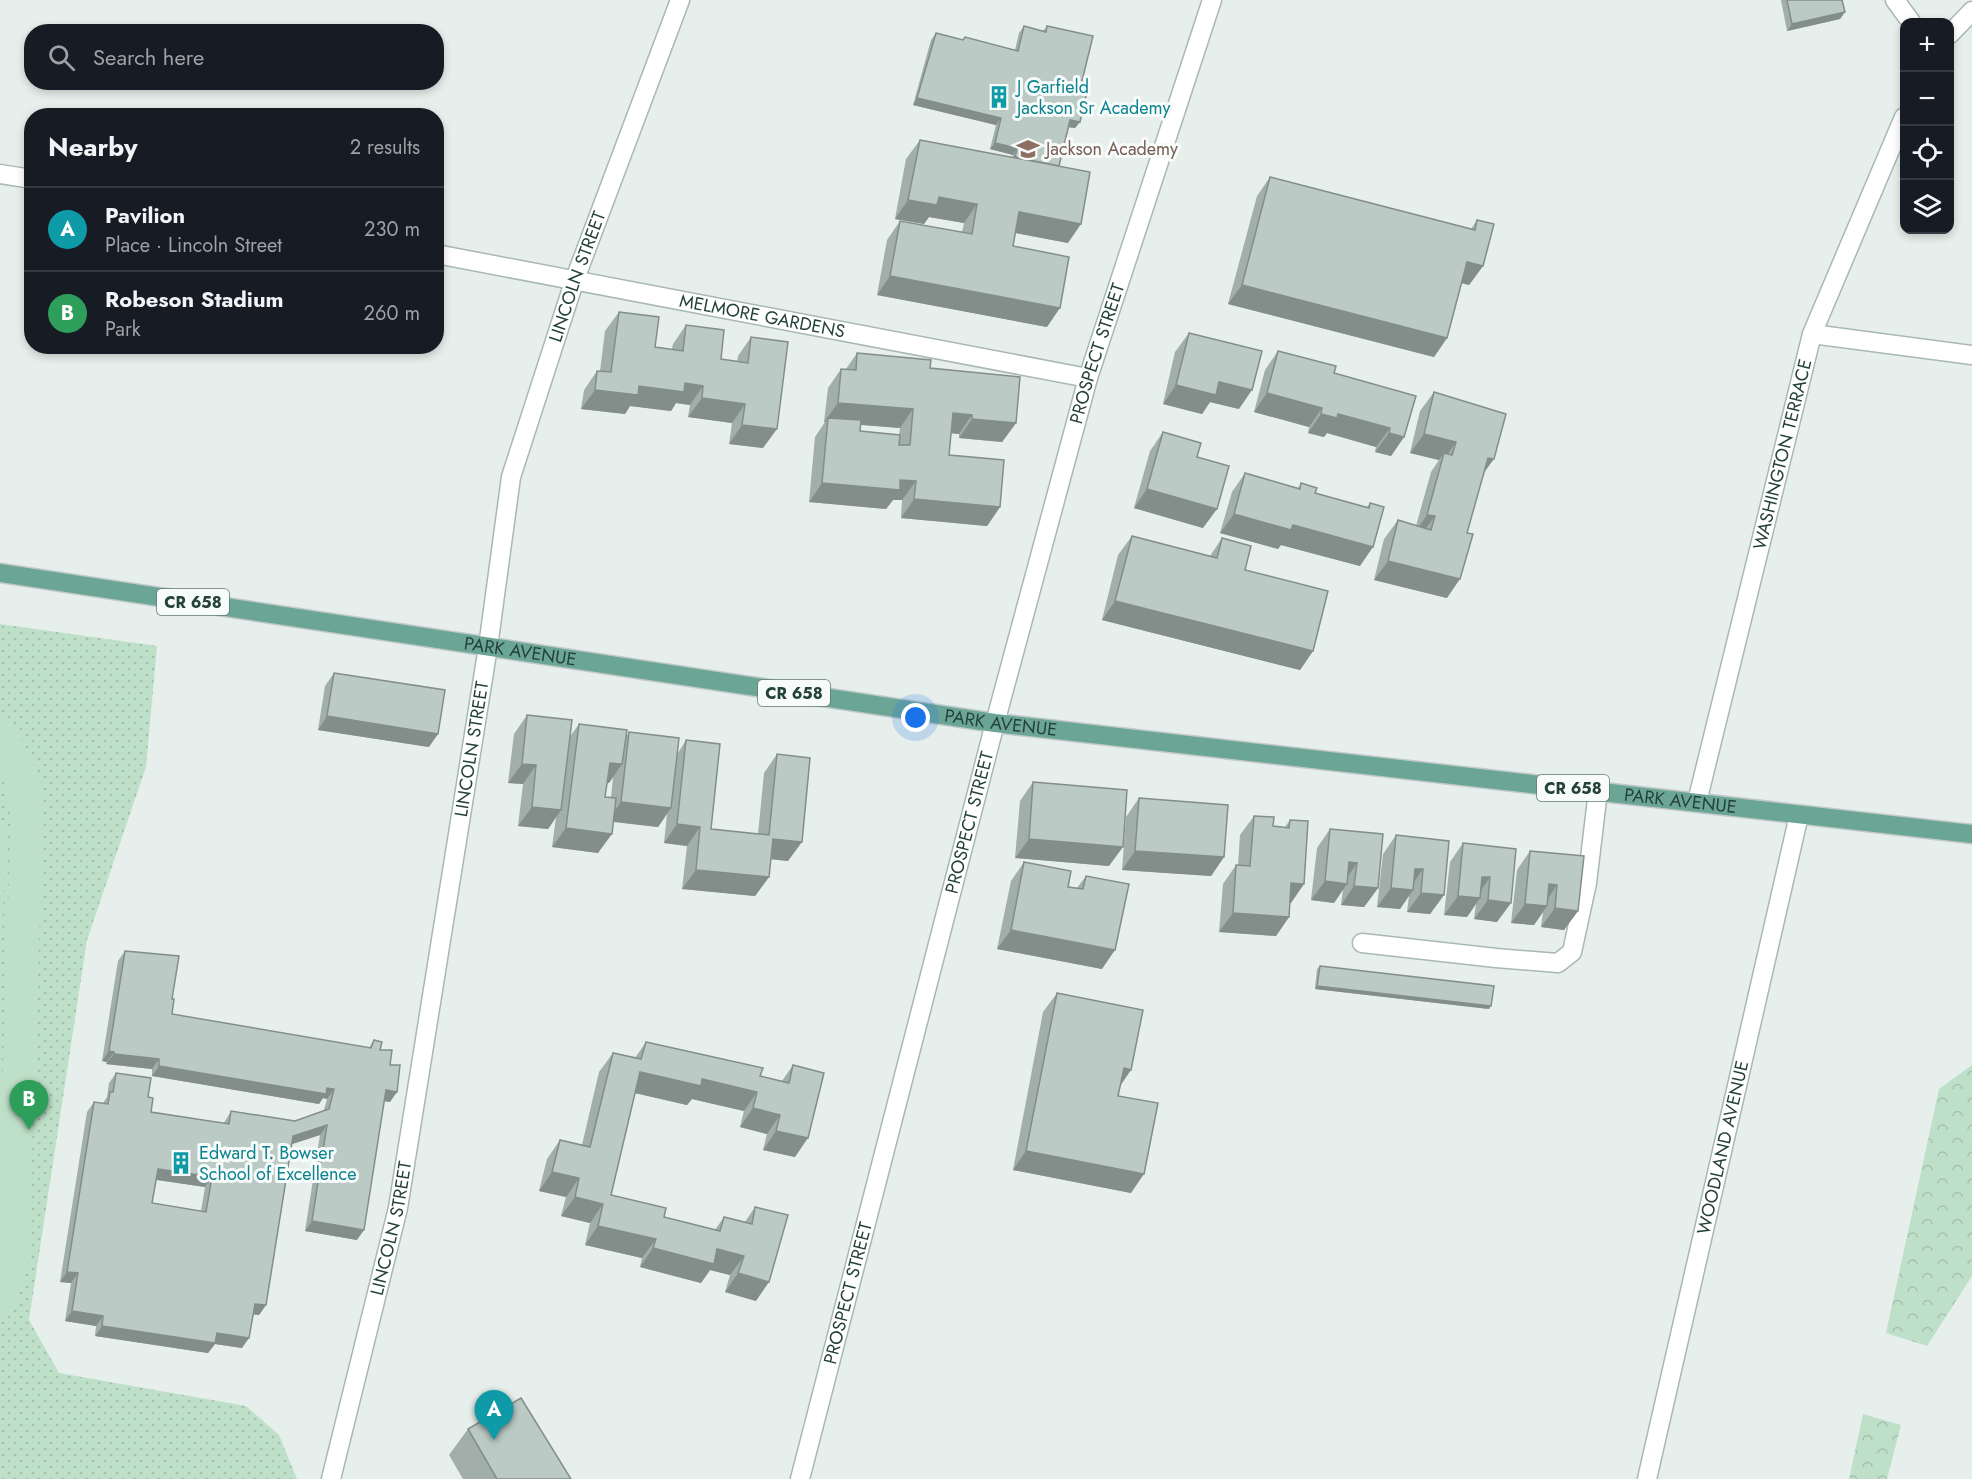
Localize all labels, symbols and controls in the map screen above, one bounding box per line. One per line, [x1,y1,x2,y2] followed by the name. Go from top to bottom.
[1900,18,1954,234] map controls
[1900,18,1954,72] button: +
[24,24,444,90] search box
[45,41,78,74] icon: search
[93,41,204,73] text: Search here
[1900,72,1954,126] button: −
[1015,74,1170,121] place label: J Garfield Jackson Sr Academy
[986,84,1012,110] building icon: J Garfield Jackson Sr Academy
[1900,126,1954,180] button: locate
[48,128,137,166] text: Nearby
[350,133,420,162] text: 2 results
[1015,136,1041,162] school or university icon: Jackson Academy
[1044,136,1178,162] place label: Jackson Academy
[1900,180,1954,234] button: layers
[105,199,185,231] text: Pavilion
[542,207,613,345] street label: LINCOLN STREET
[60,215,75,244] text: A
[364,215,420,244] text: 230 m
[105,231,282,260] text: Place · Lincoln Street
[1063,279,1131,427] street label: PROSPECT STREET
[105,283,284,315] text: Robeson Stadium
[677,288,847,345] street label: MELMORE GARDENS
[61,299,74,328] text: B
[364,299,420,328] text: 260 m
[105,315,141,344] text: Park
[1746,356,1818,552] street label: WASHINGTON TERRACE
[157,589,229,615] road number: CR 658
[462,630,578,673] street label: PARK AVENUE
[448,679,495,819] street label: LINCOLN STREET
[758,680,830,706] road number: CR 658
[901,703,930,732] your location
[943,703,1058,743] street label: PARK AVENUE
[939,748,1000,896] street label: PROSPECT STREET
[1537,775,1609,801] road number: CR 658
[1623,782,1738,820] street label: PARK AVENUE
[1690,1058,1755,1237] street label: WOODLAND AVENUE
[9,1080,48,1130] pin: B
[199,1140,356,1187] place label: Edward T. Bowser School of Excellence
[168,1150,194,1176] building icon: Edward T. Bowser School of Excellence
[364,1159,418,1298] street label: LINCOLN STREET
[817,1219,879,1367] street label: PROSPECT STREET
[474,1390,514,1440] pin: A

